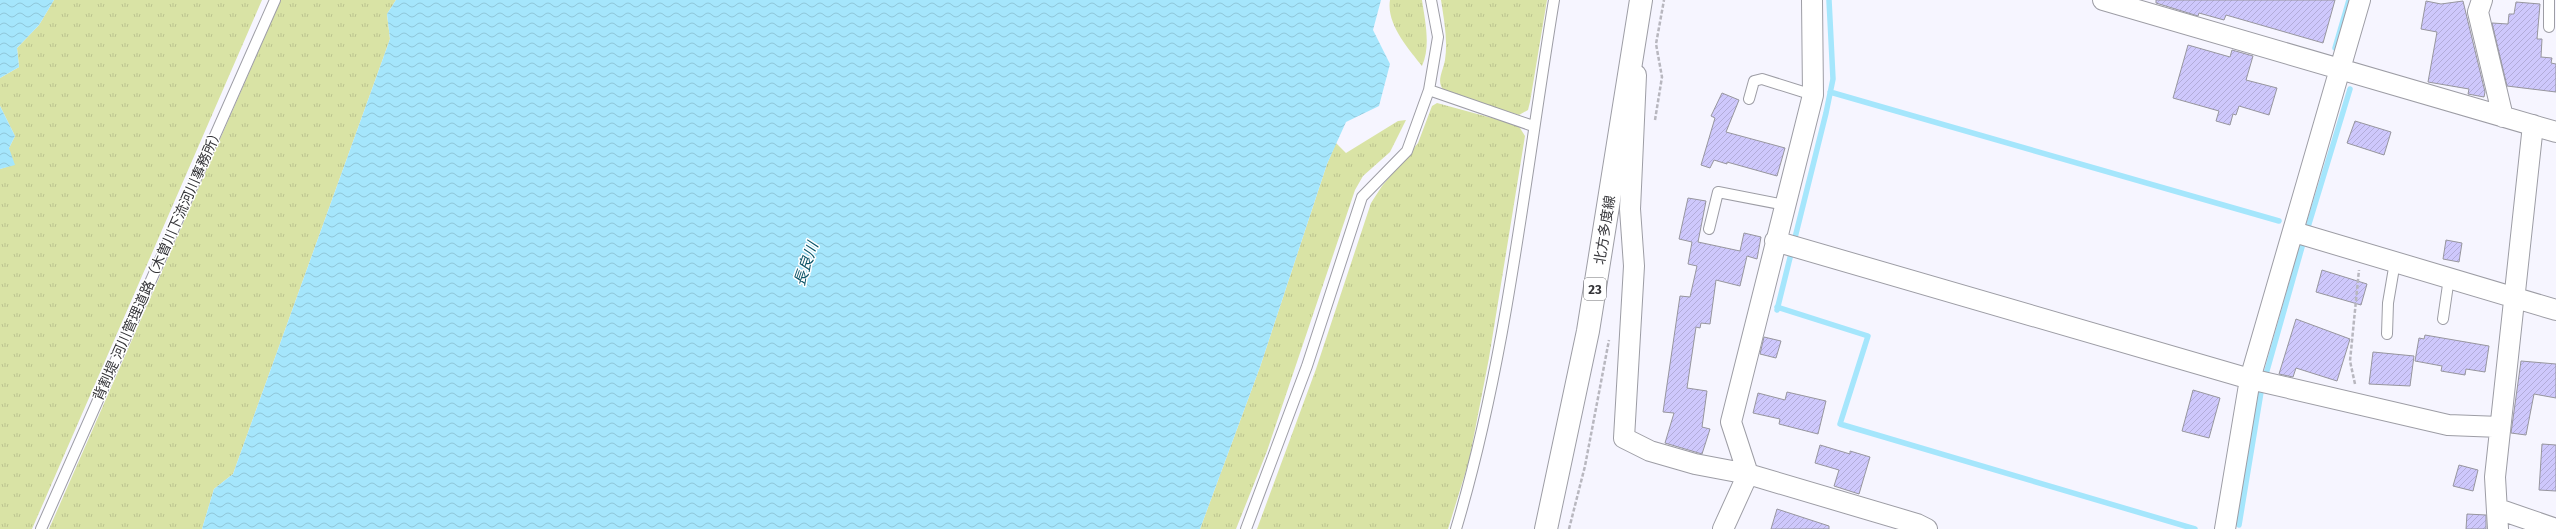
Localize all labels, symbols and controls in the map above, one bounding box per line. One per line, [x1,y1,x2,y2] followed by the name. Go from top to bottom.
[90,125,226,403] street label: 背割堤 河川管理道路（木曽川下流河川事務所）
[1591,194,1619,266] street label: 北方多度線
[790,238,822,288] water label: 長良川
[1584,278,1606,300] road number: 23

